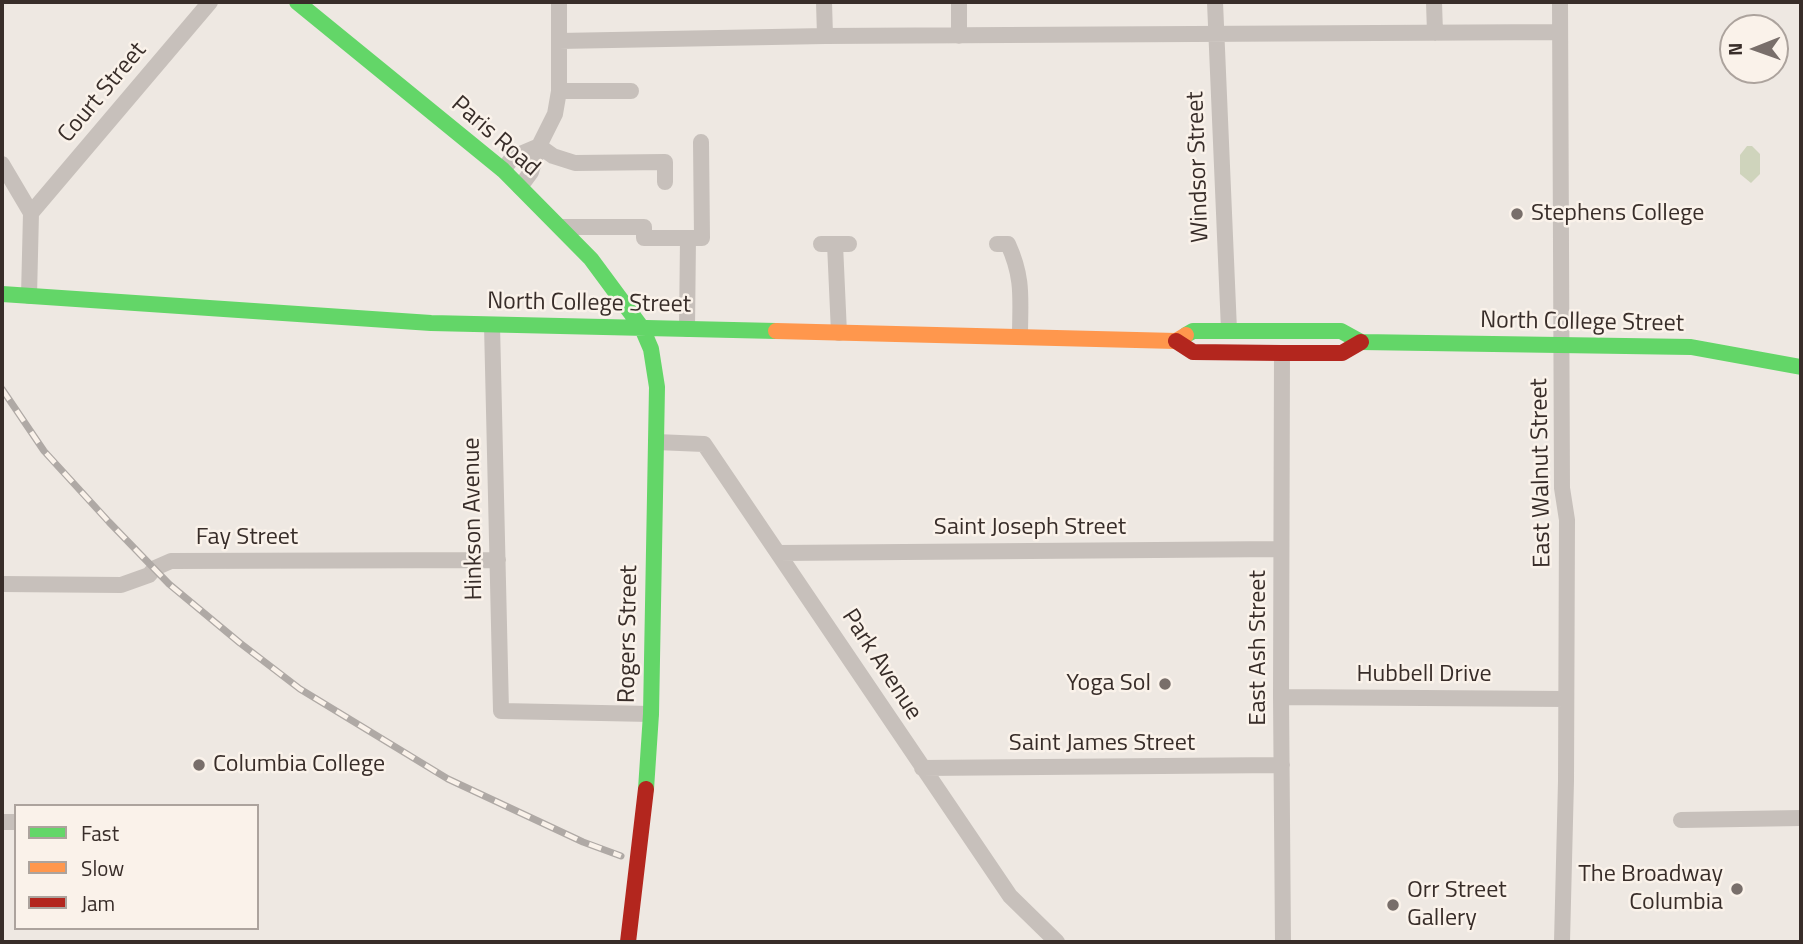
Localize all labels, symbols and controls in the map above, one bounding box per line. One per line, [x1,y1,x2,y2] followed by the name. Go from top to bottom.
[1719,14,1789,84] north arrow
[53,37,153,149] street label: Court Street
[1720,43,1749,56] text: N
[445,91,545,183] street label: Paris Road
[1182,91,1216,243] street label: Windsor Street
[1531,200,1704,228] place label: Stephens College
[1509,206,1525,222] marker: Stephens College
[487,288,691,320] street label: North College Street
[1480,307,1684,339] street label: North College Street
[1526,378,1558,568] street label: East Walnut Street
[458,437,490,601] street label: Hinkson Avenue
[934,514,1126,542] street label: Saint Joseph Street
[196,524,298,552] street label: Fay Street
[613,565,645,703] street label: Rogers Street
[1245,570,1273,726] street label: East Ash Street
[835,604,927,726] street label: Park Avenue
[1356,661,1492,689] street label: Hubbell Drive
[1066,670,1151,698] place label: Yoga Sol
[1157,676,1173,692] marker: Yoga Sol
[1009,730,1195,758] street label: Saint James Street
[213,751,385,779] place label: Columbia College
[191,757,207,773] marker: Columbia College
[14,804,259,930] legend
[81,817,119,849] text: Fast
[81,852,124,884] text: Slow
[1578,861,1723,917] place label: The Broadway Columbia
[1407,877,1507,933] place label: Orr Street Gallery
[1729,881,1745,897] marker: The Broadway Columbia
[81,887,115,919] text: Jam
[1385,897,1401,913] marker: Orr Street Gallery

